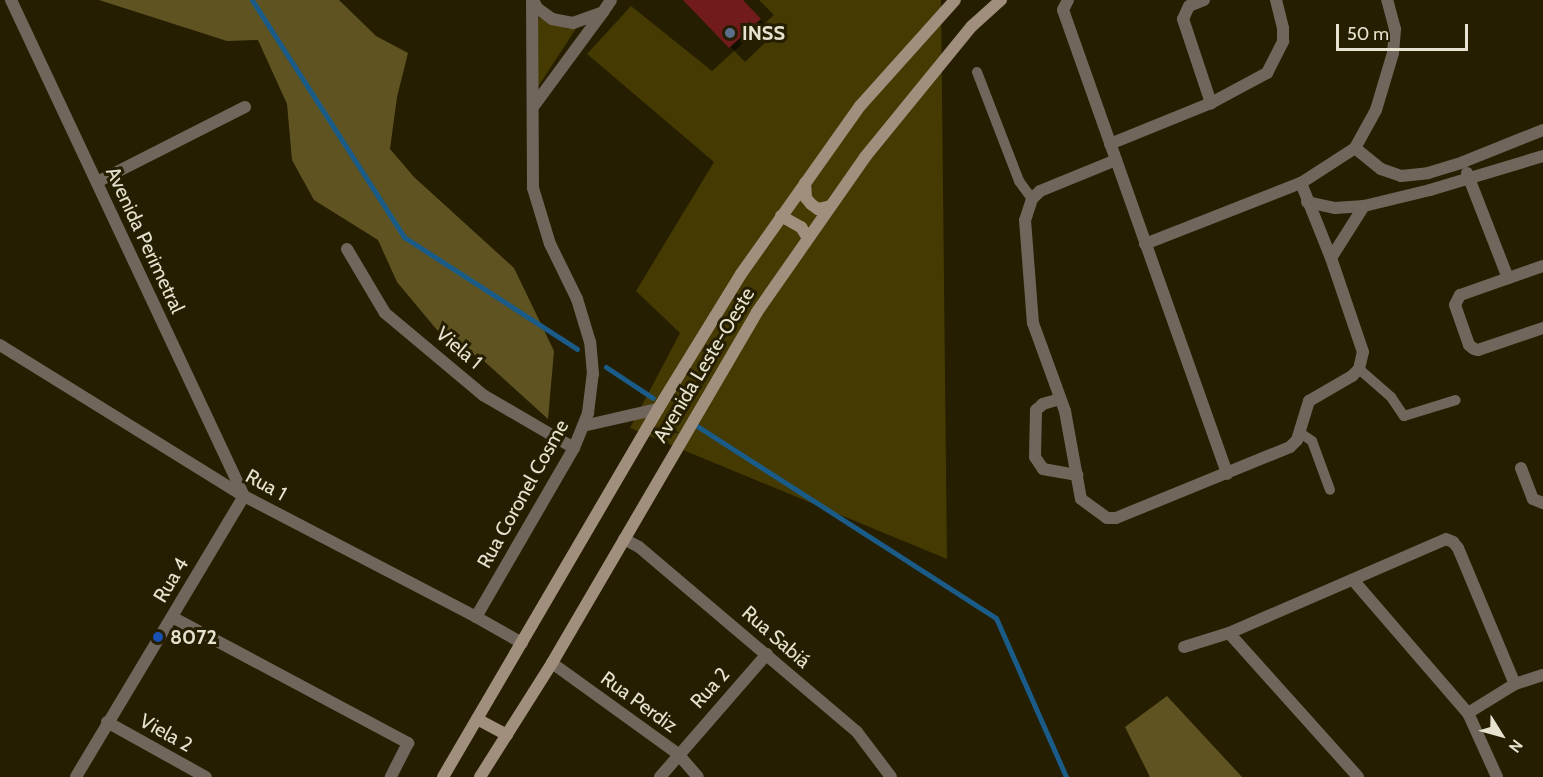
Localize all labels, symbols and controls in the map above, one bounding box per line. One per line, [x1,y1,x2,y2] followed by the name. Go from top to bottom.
[1339,12,1471,50] scale bar
[742,21,785,45] place label: INSS
[1347,23,1389,45] text: 50 m
[723,26,737,40] marker: INSS
[100,163,190,317] street label: Avenida Perimetral
[648,283,760,447] street label: Avenida Leste-Oeste
[431,322,487,374] street label: Viela 1
[472,415,574,573] street label: Rua Coronel Cosme
[241,464,291,506] street label: Rua 1
[148,553,194,607] street label: Rua 4
[737,601,815,673] street label: Rua Sabiá
[170,625,217,649] place label: 8072
[151,630,165,644] marker: 8072
[685,663,735,713] street label: Rua 2
[596,666,682,738] street label: Rua Perdiz
[1471,705,1531,765] north arrow
[135,709,197,757] street label: Viela 2
[1505,736,1527,756] text: N

